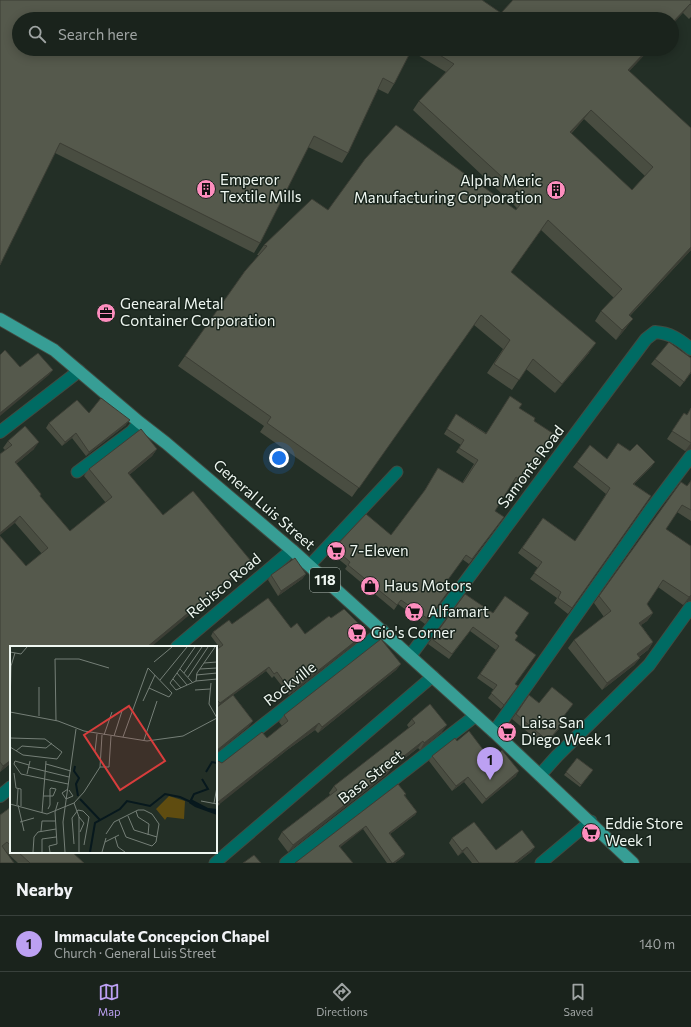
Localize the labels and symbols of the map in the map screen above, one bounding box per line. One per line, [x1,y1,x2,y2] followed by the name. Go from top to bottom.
[220,170,302,205] place label: Emperor Textile Mills
[354,171,542,206] place label: Alpha Meric Manufacturing Corporation
[195,178,217,200] building icon: Emperor Textile Mills
[545,179,567,201] building icon: Alpha Meric Manufacturing Corporation
[120,294,275,329] place label: Genearal Metal Container Corporation
[95,302,117,324] office icon: Genearal Metal Container Corporation
[493,421,567,511] street label: Samonte Road
[269,448,289,468] your location
[210,455,319,553] street label: General Luis Street
[325,540,347,562] supermarket icon: 7-Eleven
[350,541,409,559] place label: 7-Eleven
[183,549,264,621] street label: Rebisco Road
[310,568,340,592] road number: 118
[359,575,381,597] shop icon: Haus Motors
[384,576,472,594] place label: Haus Motors
[403,601,425,623] supermarket icon: Alfamart
[428,602,489,620] place label: Alfamart
[346,622,368,644] supermarket icon: Gio's Corner
[371,623,455,641] place label: Gio's Corner
[10,646,217,853] inset map
[260,657,319,709] street label: Rockville
[521,713,611,748] place label: Laisa San Diego Week 1
[496,721,518,743] supermarket icon: Laisa San Diego Week 1
[334,745,406,807] street label: Basa Street
[477,747,503,780] pin: 1
[605,814,683,849] place label: Eddie Store Week 1
[580,822,602,844] supermarket icon: Eddie Store Week 1

